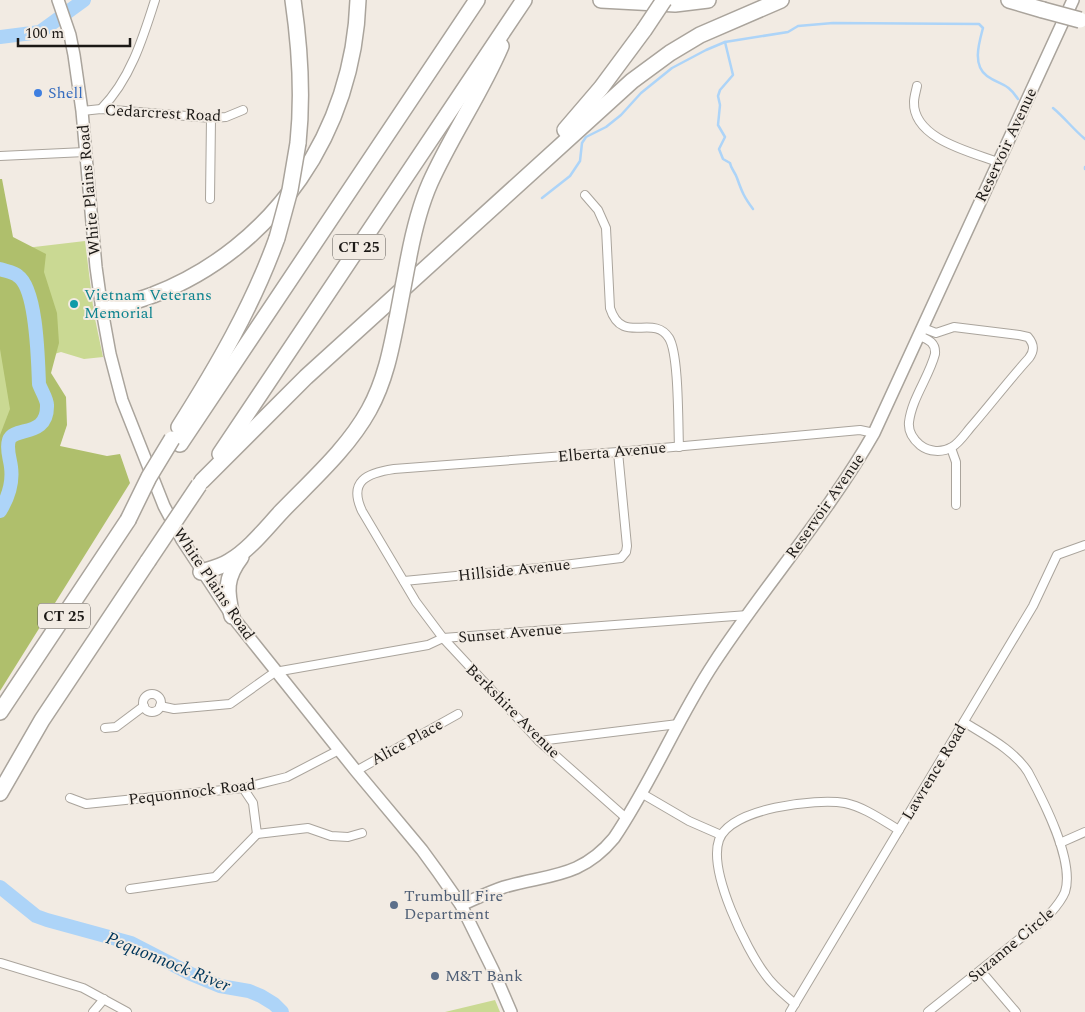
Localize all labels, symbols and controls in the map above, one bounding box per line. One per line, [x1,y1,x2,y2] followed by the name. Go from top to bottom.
[18,15,130,47] scale bar
[25,22,64,45] text: 100 m
[48,81,83,105] place label: Shell
[969,84,1043,206] street label: Reservoir Avenue
[32,87,44,99] marker: Shell
[104,98,222,128] street label: Cedarcrest Road
[71,123,107,256] street label: White Plains Road
[333,234,385,260] road number: CT 25
[84,283,212,325] place label: Vietnam Veterans Memorial
[68,298,80,310] marker: Vietnam Veterans Memorial
[557,435,667,469] street label: Elberta Avenue
[780,448,870,564] street label: Reservoir Avenue
[167,523,261,645] street label: White Plains Road
[457,552,571,588] street label: Hillside Avenue
[38,604,90,628] road number: CT 25
[457,617,563,649] street label: Sunset Avenue
[460,658,566,764] street label: Berkshire Avenue
[367,712,447,772] street label: Alice Place
[896,719,972,825] street label: Lawrence Road
[127,772,257,812] street label: Pequonnock Road
[404,884,503,926] place label: Trumbull Fire Department
[388,899,400,911] marker: Trumbull Fire Department
[963,902,1059,988] street label: Suzanne Circle
[102,925,235,1000] water label: Pequonnock River
[445,964,523,988] place label: M&T Bank
[429,970,441,982] marker: M&T Bank

